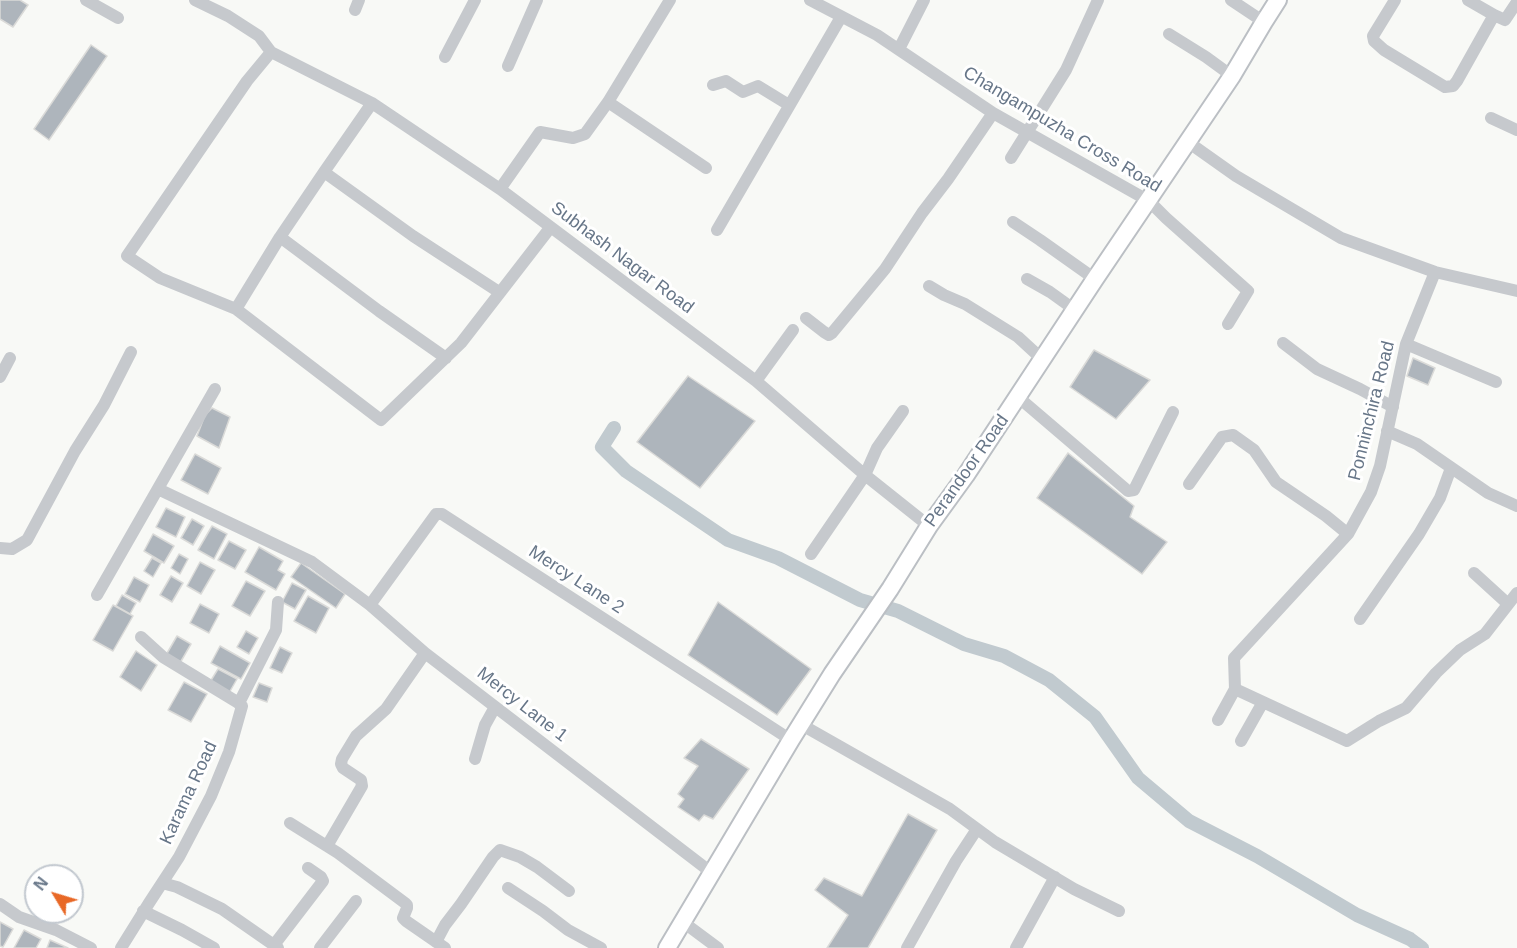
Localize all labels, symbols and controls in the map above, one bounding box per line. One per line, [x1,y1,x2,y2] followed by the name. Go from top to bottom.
[959,62,1165,198] street label: Changampuzha Cross Road
[546,197,698,319] street label: Subhash Nagar Road
[1344,339,1400,483] street label: Ponninchira Road
[920,411,1014,531] street label: Perandoor Road
[524,541,628,619] street label: Mercy Lane 2
[472,663,572,747] street label: Mercy Lane 1
[156,738,222,848] street label: Karama Road
[24,864,84,924] north arrow
[31,874,51,894] text: N

